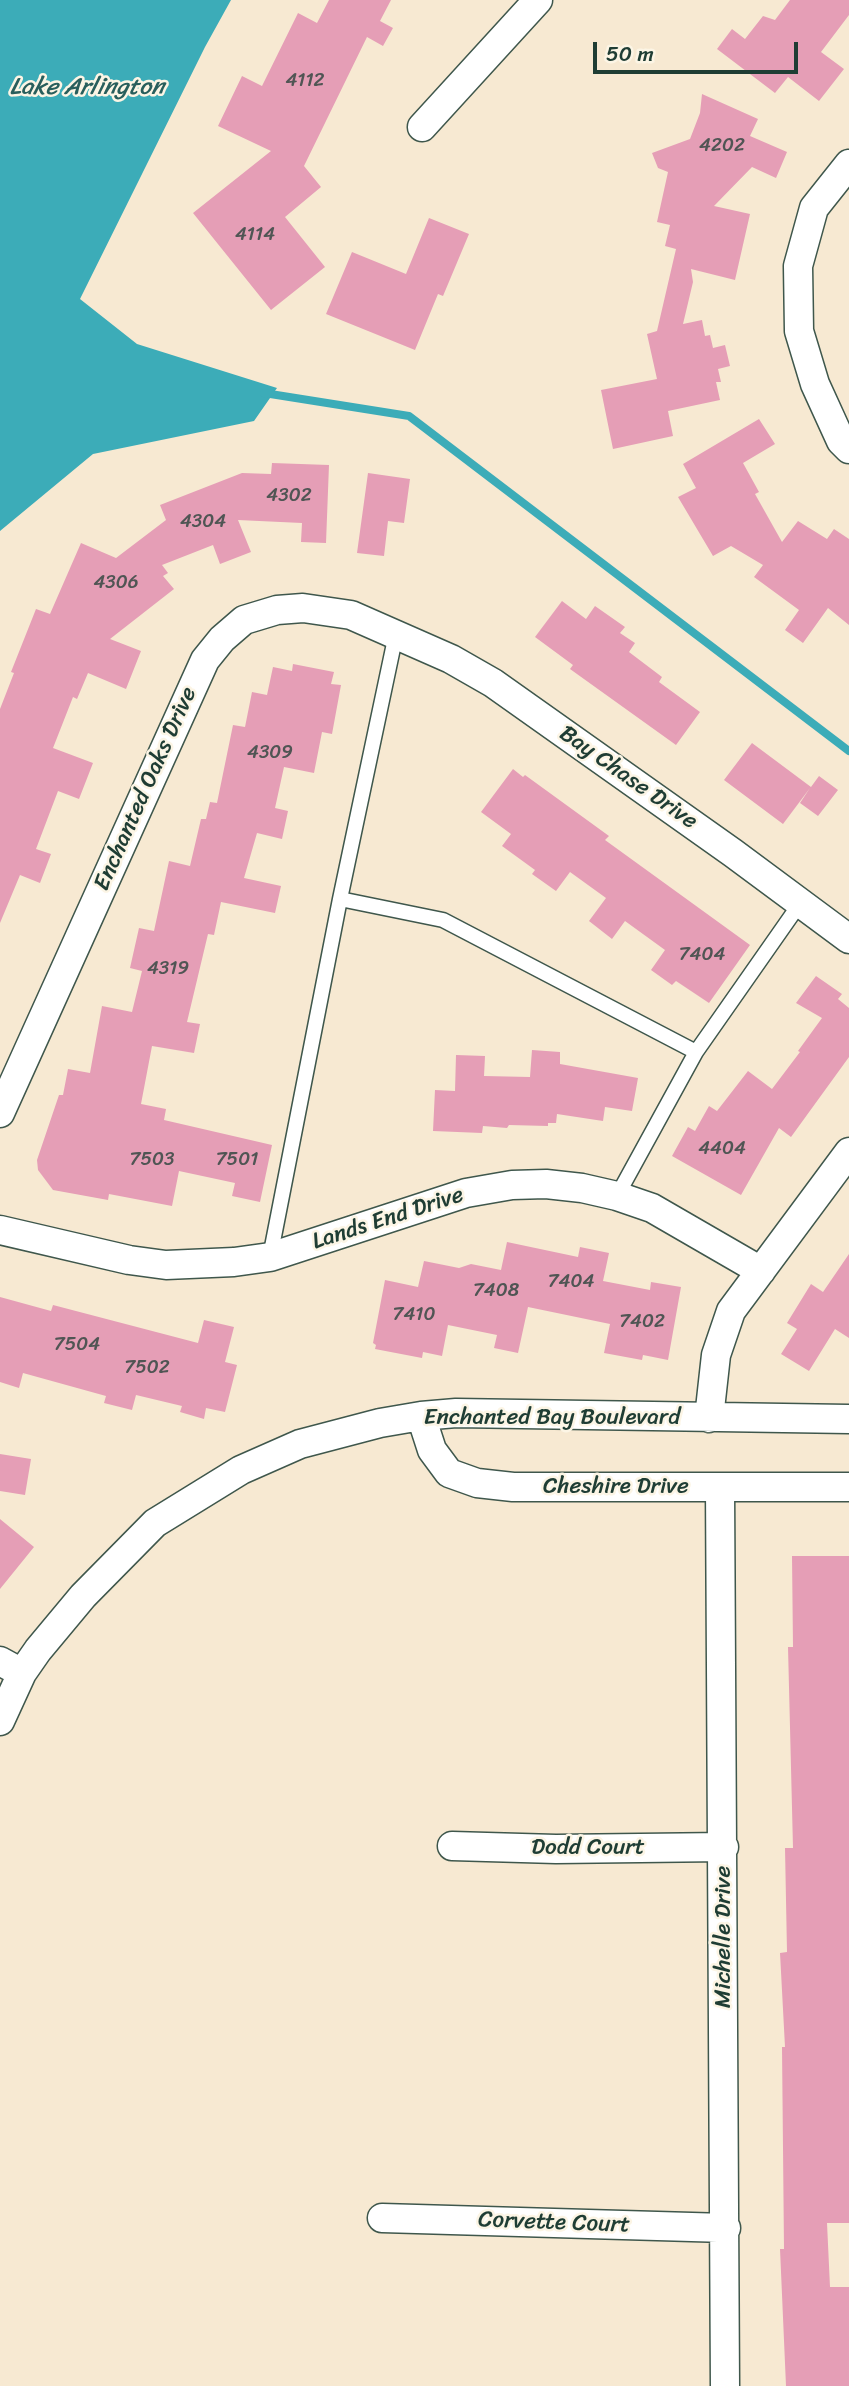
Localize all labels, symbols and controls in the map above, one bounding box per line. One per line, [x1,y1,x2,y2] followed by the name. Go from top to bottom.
[597,28,802,72] scale bar
[606,35,654,73] text: 50 m
[285,70,325,92] house number: 4112
[10,74,164,102] water label: Lake Arlington
[699,135,745,157] house number: 4202
[235,224,275,246] house number: 4114
[266,485,312,507] house number: 4302
[180,511,226,533] house number: 4304
[93,572,139,594] house number: 4306
[89,683,203,895] street label: Enchanted Oaks Drive
[554,720,702,836] street label: Bay Chase Drive
[247,742,293,764] house number: 4309
[679,944,725,966] house number: 7404
[147,958,189,980] house number: 4319
[698,1138,746,1160] house number: 4404
[130,1149,174,1171] house number: 7503
[216,1149,258,1171] house number: 7501
[309,1182,467,1256] street label: Lands End Drive
[548,1271,594,1293] house number: 7404
[473,1280,519,1302] house number: 7408
[393,1304,435,1326] house number: 7410
[619,1311,665,1333] house number: 7402
[54,1334,100,1356] house number: 7504
[124,1357,170,1379] house number: 7502
[424,1404,680,1432] street label: Enchanted Bay Boulevard
[543,1473,689,1501] street label: Cheshire Drive
[531,1834,645,1862] street label: Dodd Court
[710,1866,738,2008] street label: Michelle Drive
[478,2207,630,2239] street label: Corvette Court

